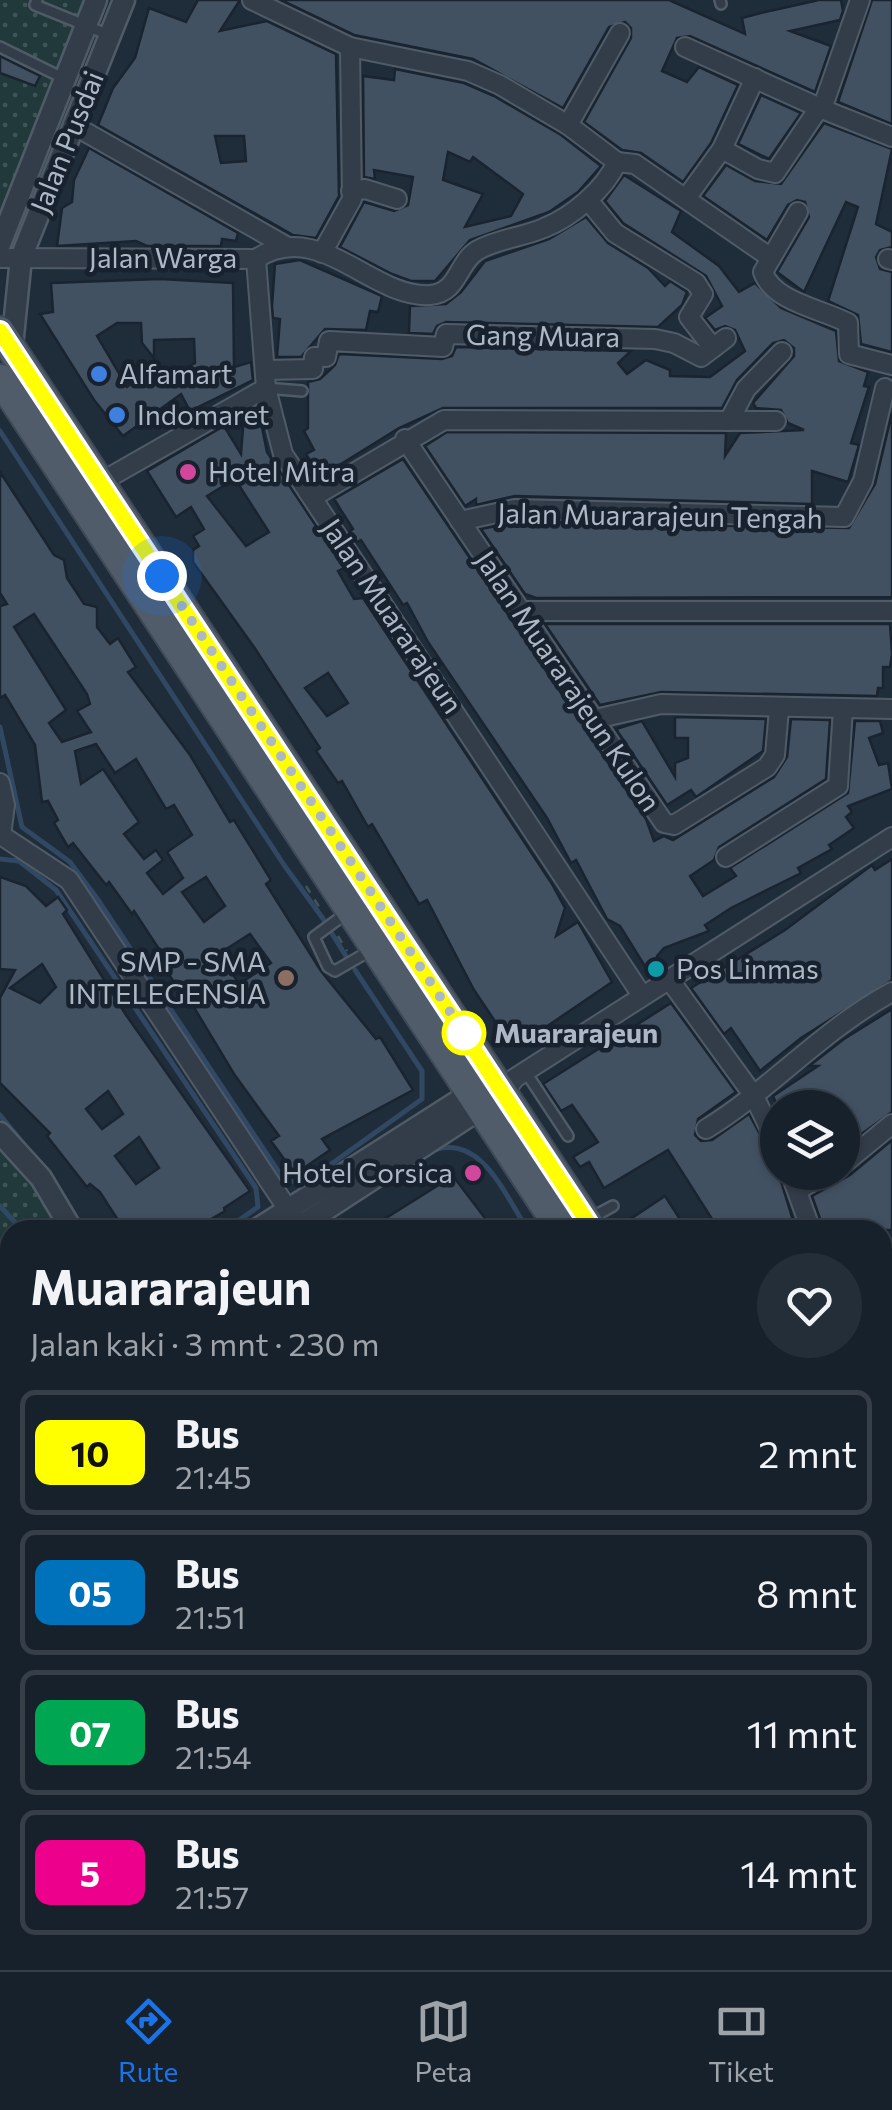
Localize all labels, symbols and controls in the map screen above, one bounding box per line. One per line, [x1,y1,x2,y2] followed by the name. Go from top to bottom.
[22,66,110,217] street label: Jalan Pusdai
[89,240,237,274] street label: Jalan Warga
[466,317,620,353] street label: Gang Muara
[119,356,233,390] place label: Alfamart
[88,363,110,385] marker: Alfamart
[137,397,270,431] place label: Indomaret
[106,404,128,426] marker: Indomaret
[208,454,355,488] place label: Hotel Mitra
[177,461,199,483] marker: Hotel Mitra
[497,495,823,535] street label: Jalan Muararajeun Tengah
[315,512,471,719] street label: Jalan Muararajeun
[469,544,669,817] street label: Jalan Muararajeun Kulon
[137,551,187,601] your location
[68,944,266,1010] place label: SMP - SMA INTELEGENSIA
[676,951,819,985] place label: Pos Linmas
[645,958,667,980] marker: Pos Linmas
[275,967,297,989] marker: SMP - SMA INTELEGENSIA
[443,1012,485,1054] marker: Muararajeun
[494,1015,658,1049] place label: Muararajeun
[760,1090,860,1190] map controls
[760,1090,860,1190] button: layers
[282,1155,453,1189] place label: Hotel Corsica
[462,1162,484,1184] marker: Hotel Corsica
[757,1253,862,1358] button: heart
[30,1256,312,1315] text: Muararajeun
[30,1323,379,1363] text: Jalan kaki · 3 mnt · 230 m
[175,1409,240,1456] text: Bus
[758,1429,857,1476] text: 2 mnt
[70,1431,110,1474] text: 10
[175,1456,252,1496] text: 21:45
[175,1549,240,1596] text: Bus
[756,1569,857,1616] text: 8 mnt
[68,1571,112,1614] text: 05
[175,1596,246,1636] text: 21:51
[175,1689,240,1736] text: Bus
[747,1709,857,1756] text: 11 mnt
[69,1711,111,1754] text: 07
[175,1736,252,1776] text: 21:54
[175,1829,240,1876] text: Bus
[740,1849,857,1896] text: 14 mnt
[80,1851,100,1894] text: 5
[175,1876,249,1916] text: 21:57
[118,1994,178,2088] tab: Rute
[414,1994,472,2088] tab: Peta
[708,1994,774,2088] tab: Tiket

